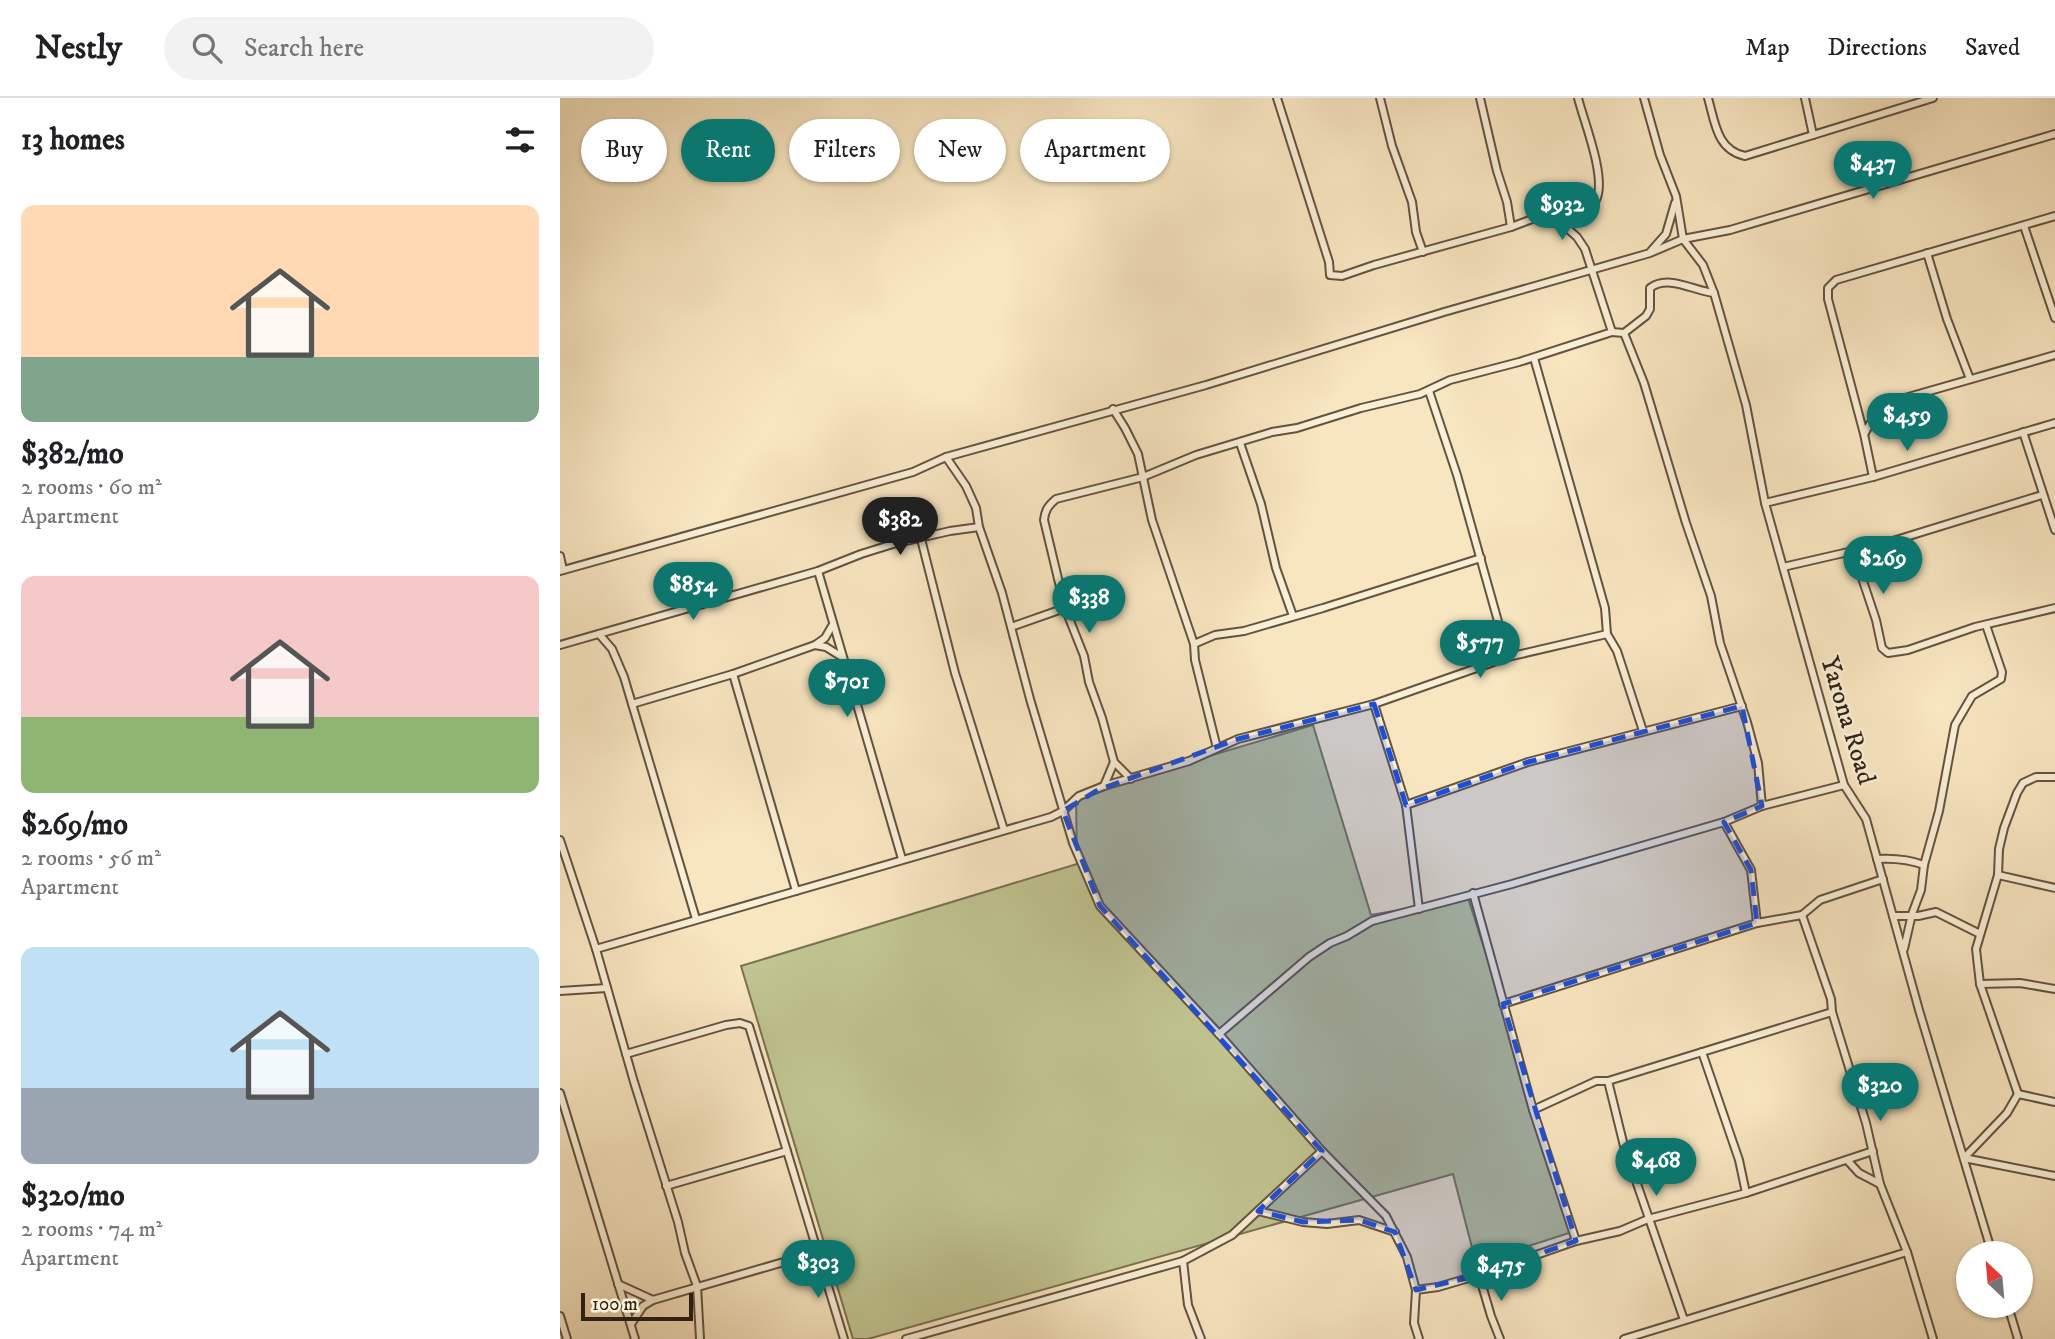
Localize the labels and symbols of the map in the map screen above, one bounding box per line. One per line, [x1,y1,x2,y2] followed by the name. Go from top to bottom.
[1832,141,1914,201] pin: $437
[1521,183,1603,242] pin: $932
[1866,394,1948,453] pin: $459
[859,498,941,557] pin: $382
[1842,536,1924,596] pin: $269
[652,562,734,622] pin: $854
[1048,575,1130,635] pin: $338
[1439,620,1521,680] pin: $577
[1812,652,1883,788] street label: Yarona Road
[806,660,888,719] pin: $701
[1839,1063,1921,1123] pin: $320
[1615,1138,1697,1198] pin: $468
[777,1240,859,1300] pin: $303
[1956,1241,2034,1318] north arrow
[1460,1244,1542,1303] pin: $475
[581,1290,693,1322] scale bar

